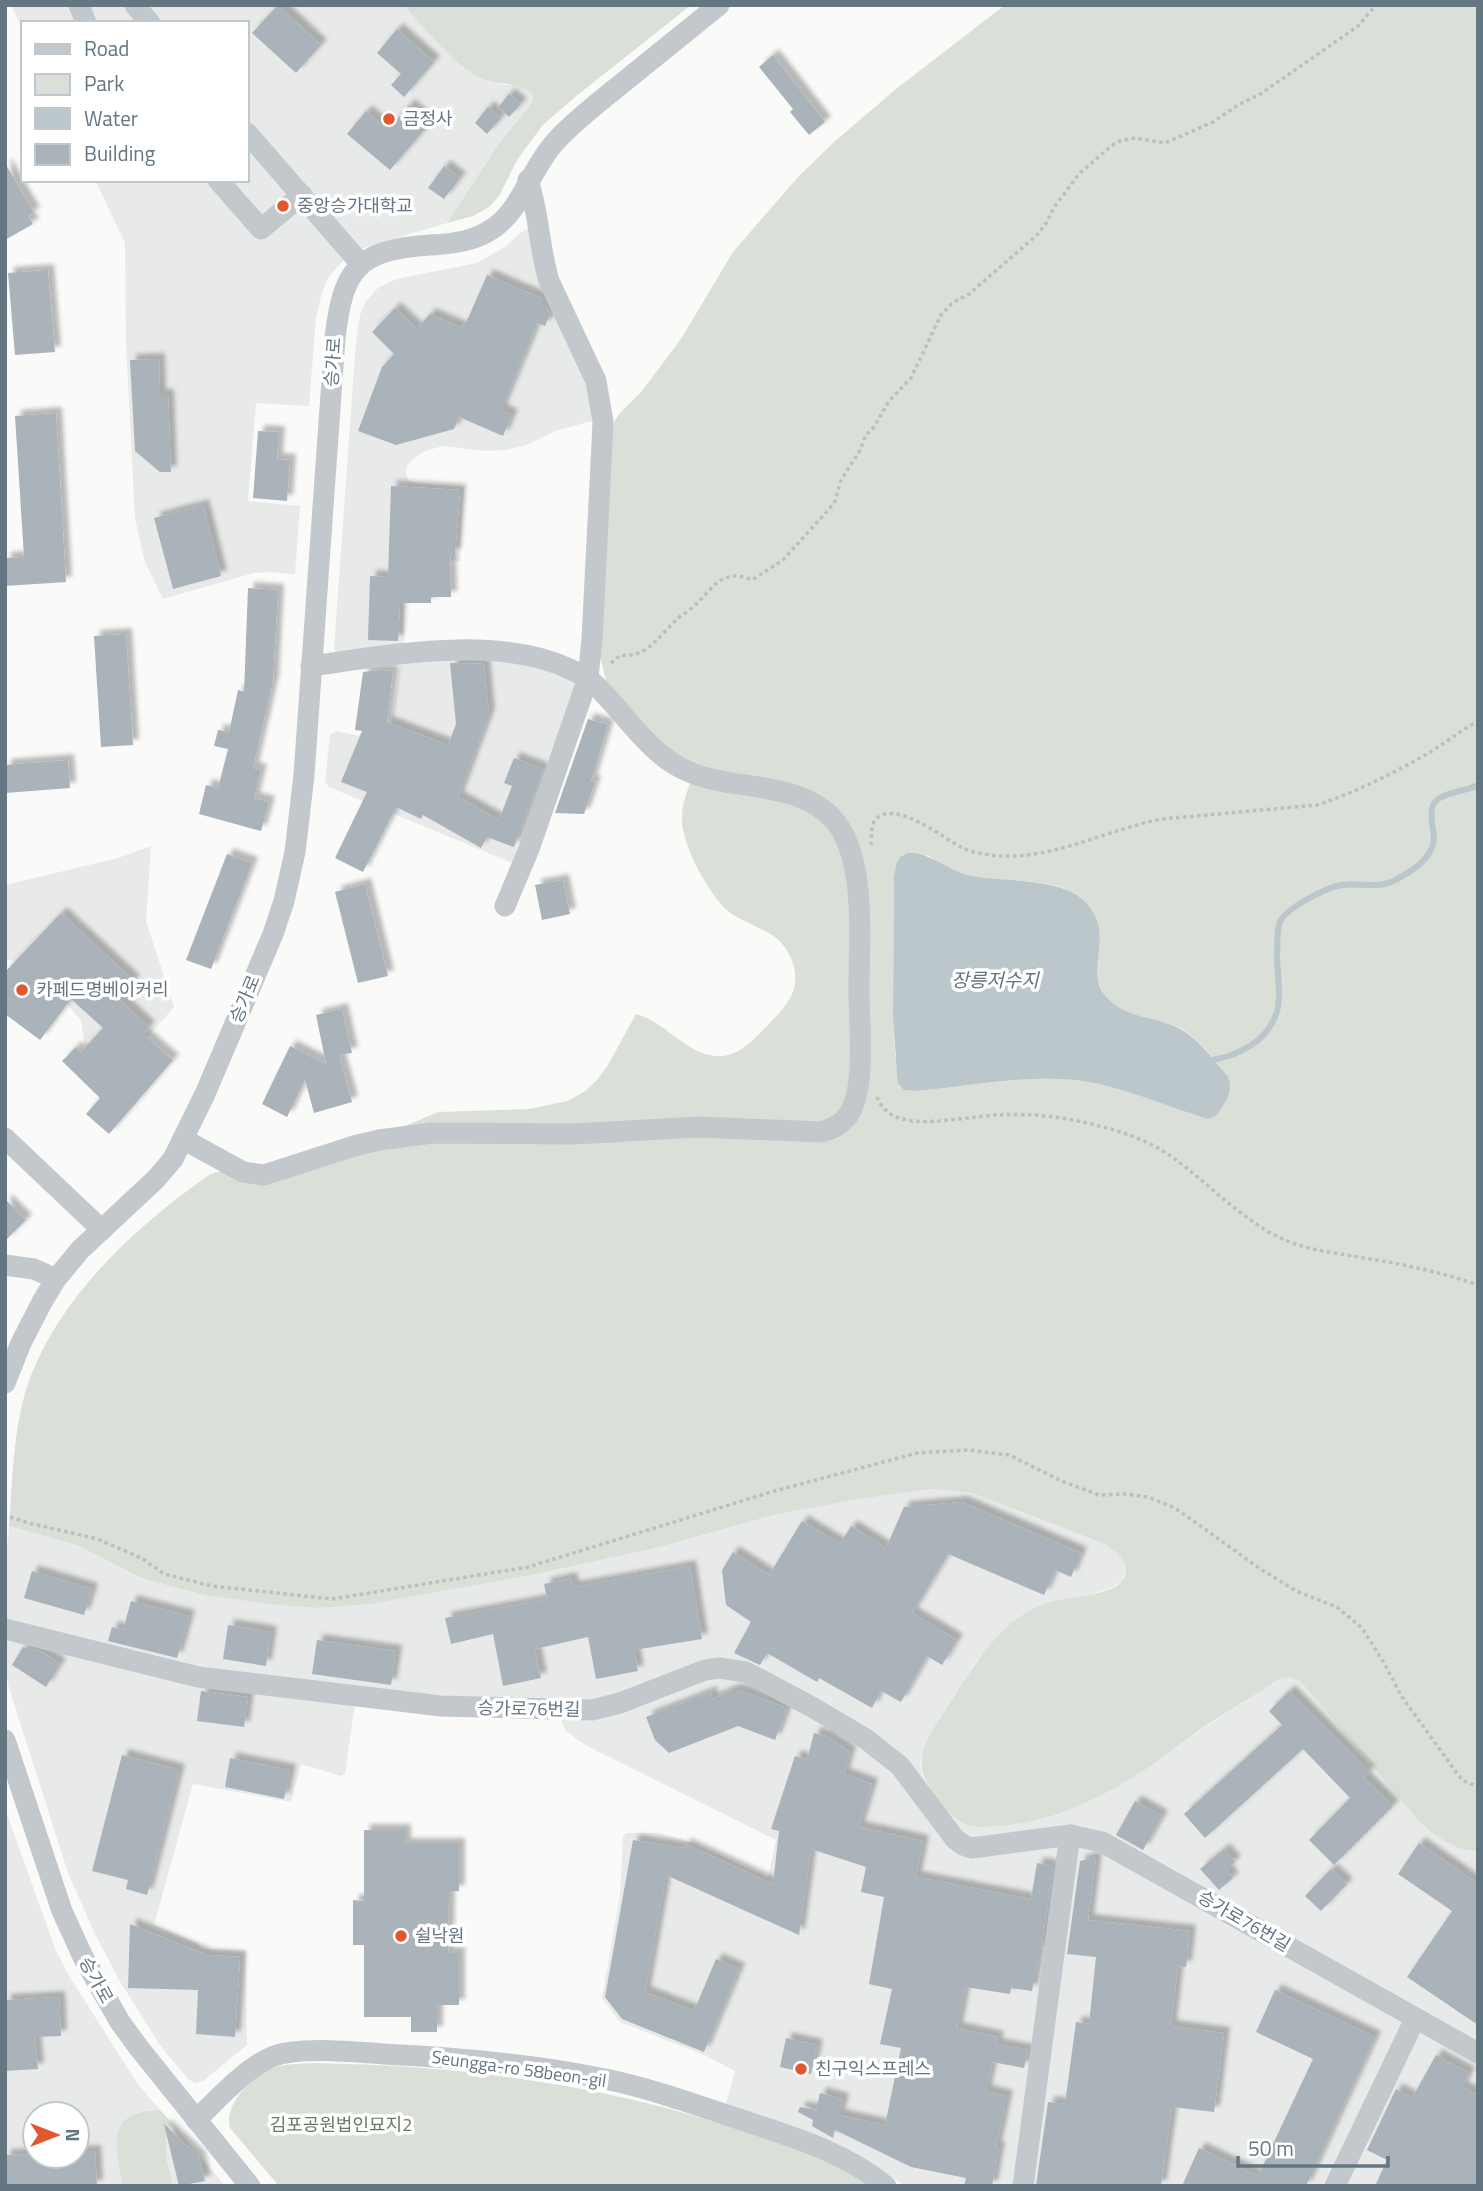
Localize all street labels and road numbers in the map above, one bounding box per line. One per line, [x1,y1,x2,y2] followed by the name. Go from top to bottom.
[317,336,348,388] street label: 승가로
[222,971,267,1027] street label: 승가로
[477,1694,581,1723] street label: 승가로76번길
[1193,1883,1296,1958] street label: 승가로76번길
[73,1951,120,2008] street label: 승가로
[430,2043,608,2094] street label: Seungga-ro 58beon-gil

